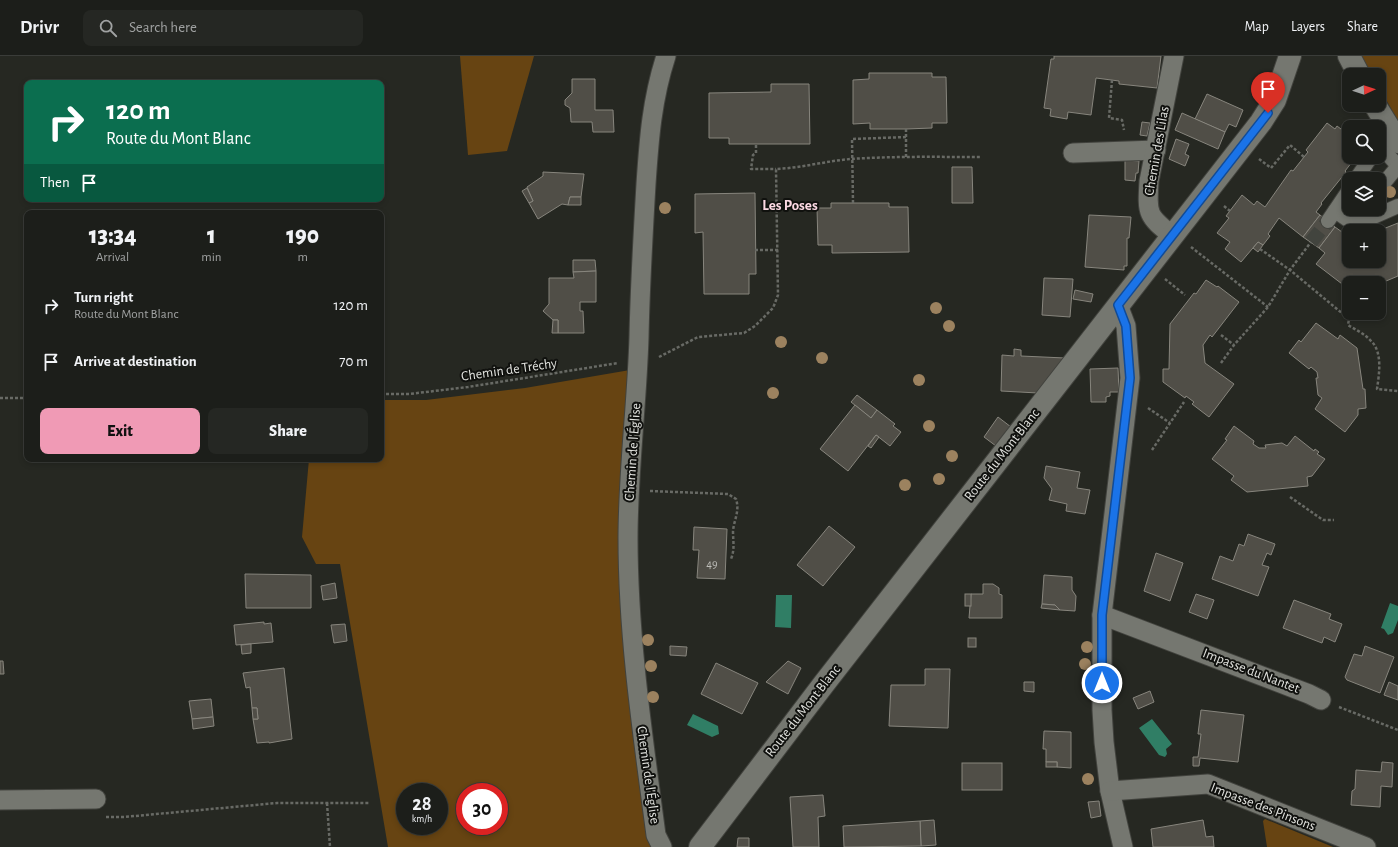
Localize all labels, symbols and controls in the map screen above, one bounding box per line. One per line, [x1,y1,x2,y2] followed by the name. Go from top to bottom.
[83,10,363,46] search box
[97,17,119,39] icon: search
[20,18,59,37] text: Drivr
[129,20,197,35] text: Search here
[1244,20,1269,34] text: Map
[1291,20,1325,34] text: Layers
[1347,20,1378,34] text: Share
[1342,68,1386,112] north arrow
[1342,68,1386,320] map controls
[1251,72,1285,113] pin
[1257,78,1279,100] icon: arrive
[40,96,92,148] icon: right
[106,97,171,125] text: 120 m
[1142,105,1172,197] street label: Chemin des Lilas
[1342,120,1386,164] button: search
[106,130,251,148] text: Route du Mont Blanc
[78,172,100,194] icon: arrive
[1342,172,1386,216] button: layers
[40,175,70,190] text: Then
[762,198,818,213] district label: Les Poses
[89,224,137,248] text: 13:34
[207,224,216,248] text: 1
[286,224,319,248] text: 190
[1342,224,1386,268] button: +
[96,251,129,264] text: Arrival
[201,251,222,264] text: min
[298,251,308,264] text: m
[1342,276,1386,320] button: −
[74,290,133,305] text: Turn right
[40,295,62,317] icon: right
[334,298,368,313] text: 120 m
[74,308,178,321] text: Route du Mont Blanc
[40,351,62,373] icon: arrive
[74,354,197,369] text: Arrive at destination
[339,354,368,369] text: 70 m
[460,356,558,384] street label: Chemin de Tréchy
[620,402,643,502] street label: Chemin de l'Église
[962,406,1043,504] street label: Route du Mont Blanc
[40,408,200,454] button: Exit
[208,408,368,454] button: Share
[706,558,718,570] house number: 49
[1201,646,1302,696] street label: Impasse du Nantet
[763,662,844,760] street label: Route du Mont Blanc
[1081,662,1123,704] position arrow
[634,725,665,825] street label: Chemin de l'Église
[1209,781,1317,833] street label: Impasse des Pinsons
[456,783,508,835] speed limit sign: 30
[412,794,432,814] text: 28
[412,814,432,824] text: km/h

